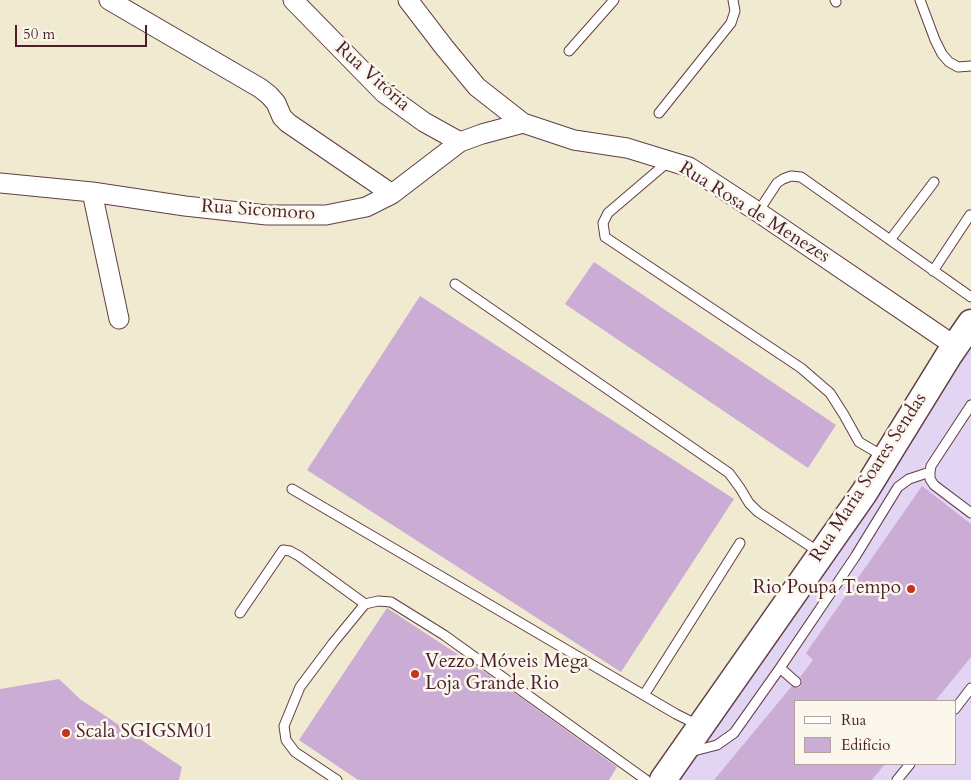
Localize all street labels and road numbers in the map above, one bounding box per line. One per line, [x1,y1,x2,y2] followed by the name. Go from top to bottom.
[330,37,414,117] street label: Rua Vitória
[674,157,834,269] street label: Rua Rosa de Menezes
[200,196,316,226] street label: Rua Sicomoro
[806,389,932,567] street label: Rua Maria Soares Sendas

